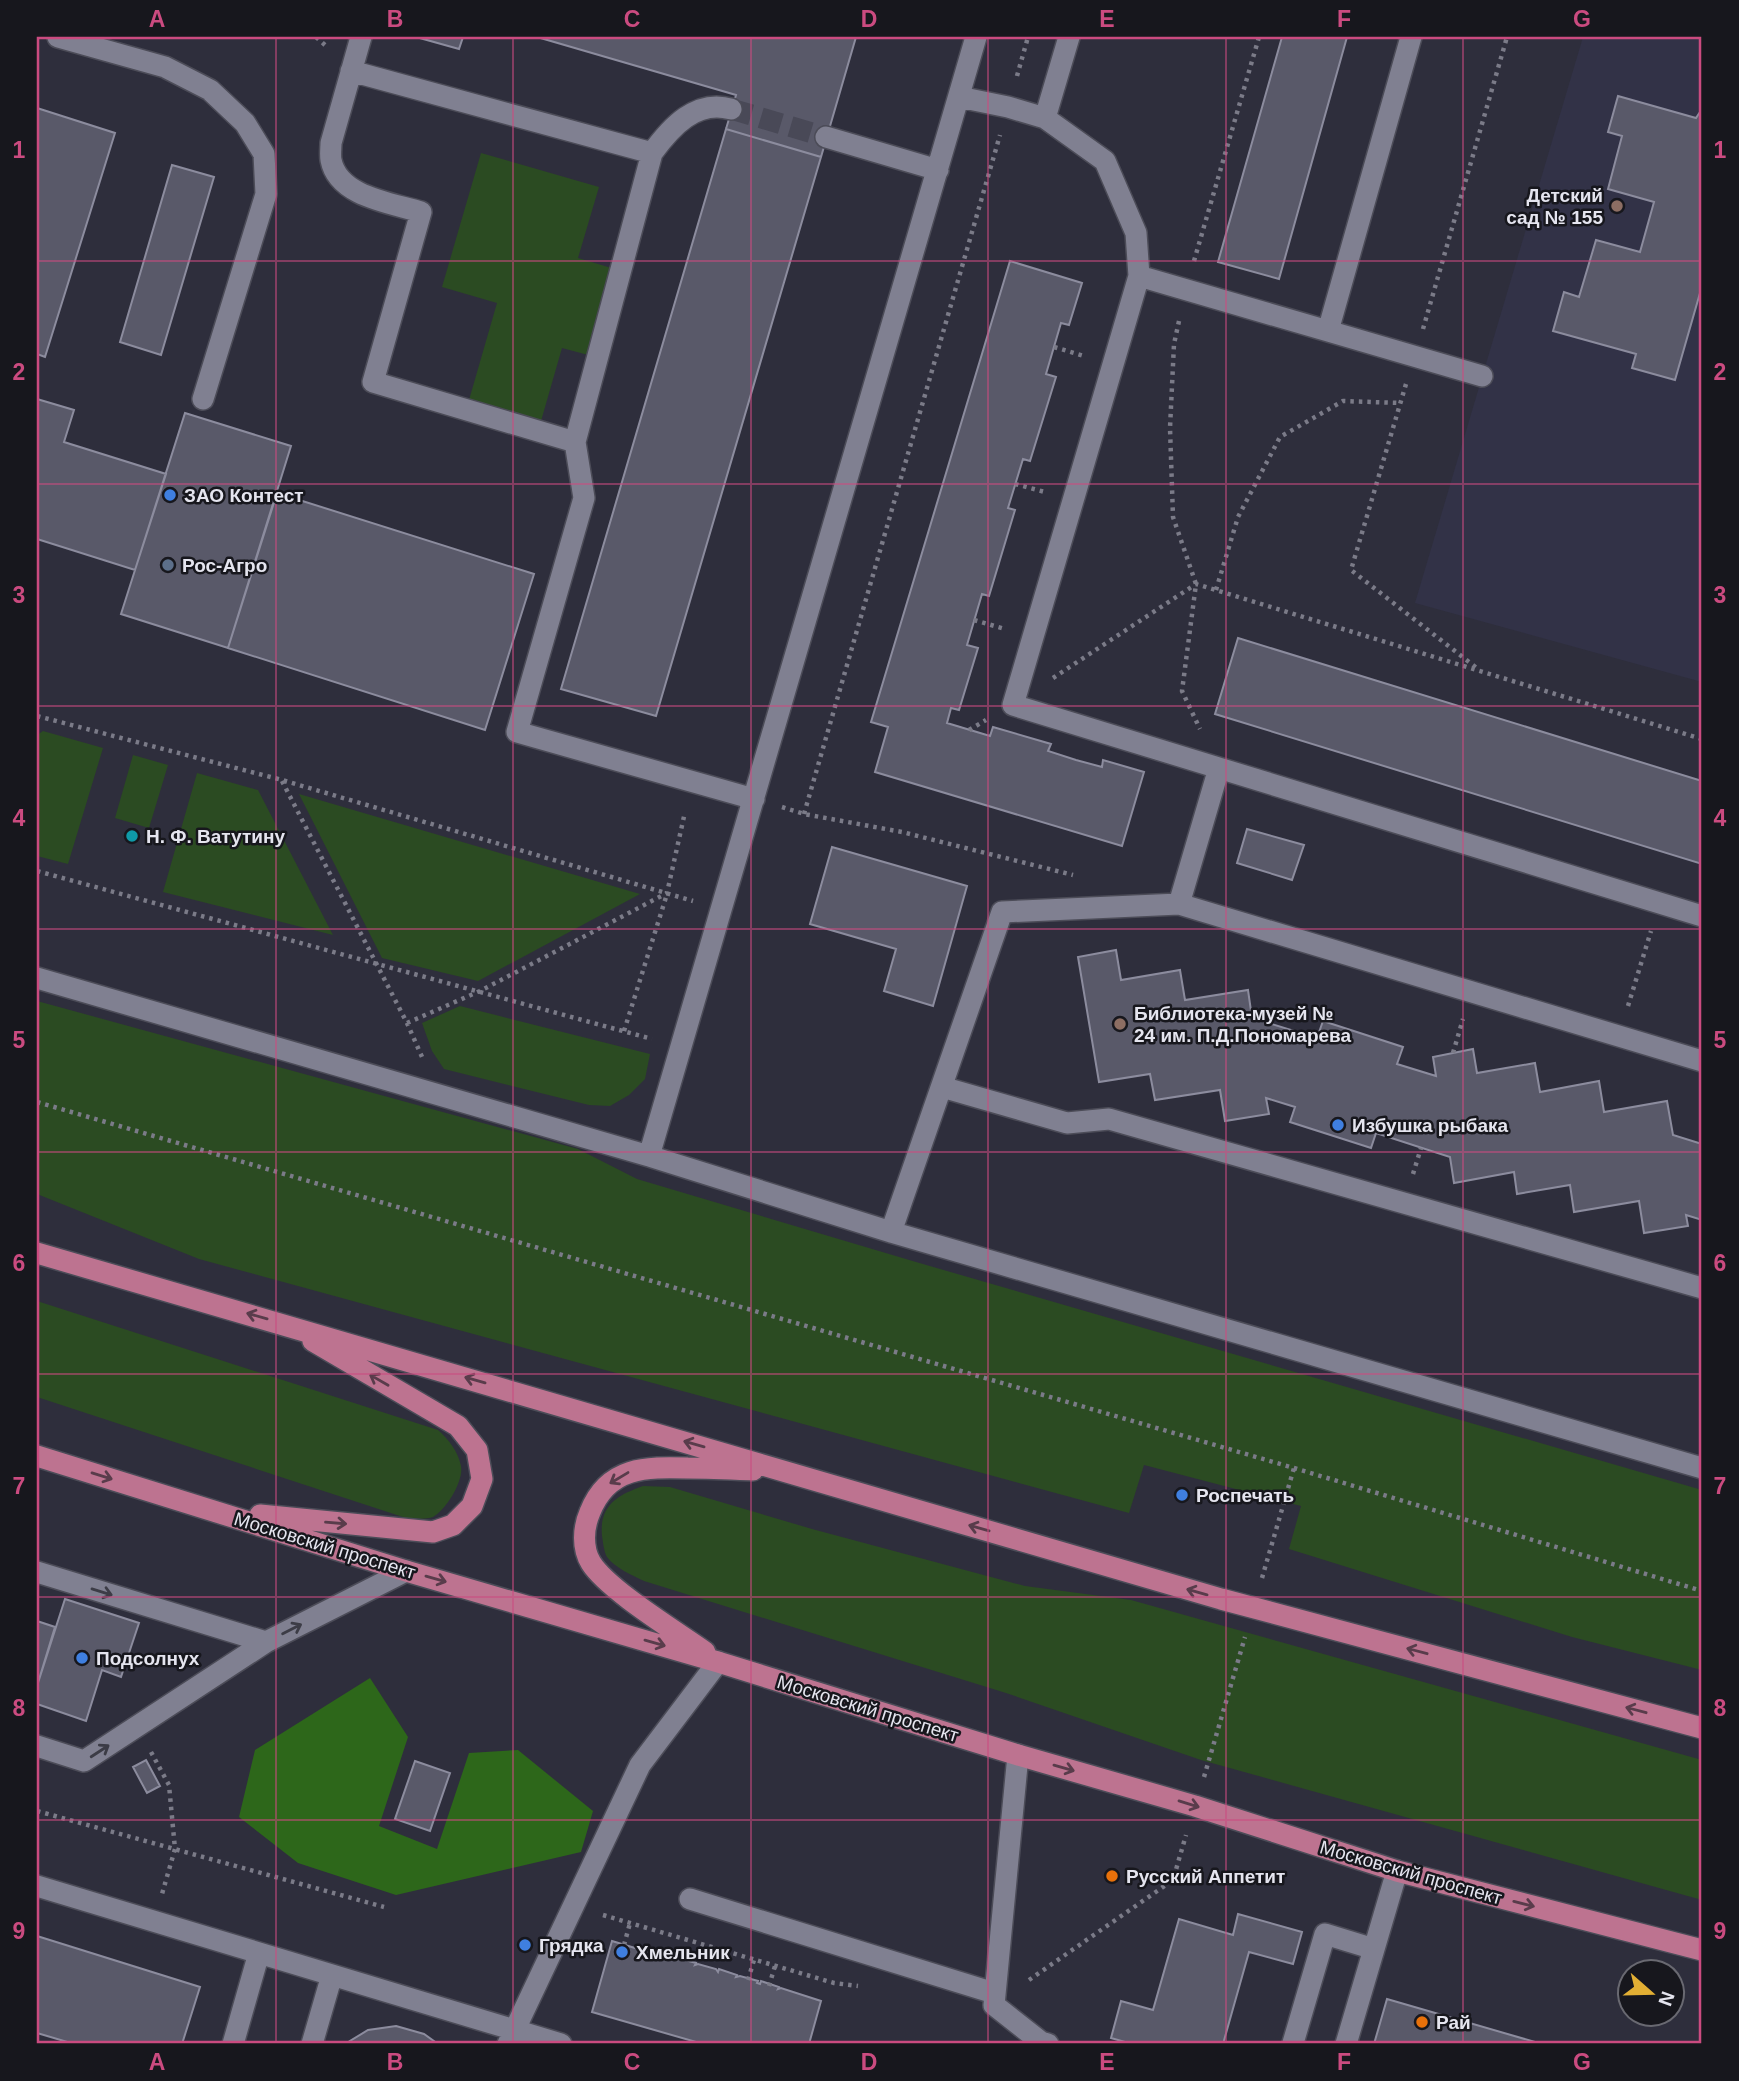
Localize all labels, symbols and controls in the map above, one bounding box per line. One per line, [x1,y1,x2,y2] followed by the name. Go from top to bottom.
[149,6,165,32] text: A
[387,6,403,32] text: B
[624,6,640,32] text: C
[861,6,877,32] text: D
[1099,6,1115,32] text: E
[1337,6,1351,32] text: F
[1573,6,1591,32] text: G
[13,137,26,163] text: 1
[1714,137,1727,163] text: 1
[1506,185,1603,228] place label: Детский сад № 155
[1609,198,1625,214] marker: Детский сад № 155
[13,359,25,385] text: 2
[1714,359,1726,385] text: 2
[184,485,304,506] place label: ЗАО Контест
[162,487,178,503] marker: ЗАО Контест
[182,555,267,576] place label: Рос-Агро
[160,557,176,573] marker: Рос-Агро
[13,582,25,608] text: 3
[1714,582,1726,608] text: 3
[13,805,26,831] text: 4
[1714,805,1727,831] text: 4
[146,826,285,847] place label: Н. Ф. Ватутину
[124,828,140,844] marker: Н. Ф. Ватутину
[1134,1003,1352,1046] place label: Библиотека-музей № 24 им. П.Д.Пономарева
[1112,1016,1128,1032] marker: Библиотека-музей № 24 им. П.Д.Пономарева
[13,1027,26,1053] text: 5
[1714,1027,1727,1053] text: 5
[1352,1115,1509,1136] place label: Избушка рыбака
[1330,1117,1346,1133] marker: Избушка рыбака
[13,1250,25,1276] text: 6
[1714,1250,1726,1276] text: 6
[246,1309,268,1322] one-way arrow
[370,1372,390,1386] one-way arrow
[465,1373,487,1386] one-way arrow
[683,1437,705,1450] one-way arrow
[91,1470,113,1483] one-way arrow
[609,1471,629,1485] one-way arrow
[13,1473,25,1499] text: 7
[1714,1473,1726,1499] text: 7
[1196,1485,1294,1506] place label: Роспечать
[1174,1487,1190,1503] marker: Роспечать
[232,1508,418,1583] street label: Московский проспект
[325,1517,347,1530] one-way arrow
[968,1520,990,1533] one-way arrow
[425,1574,447,1587] one-way arrow
[1186,1584,1208,1597] one-way arrow
[91,1586,113,1599] one-way arrow
[281,1622,302,1636] one-way arrow
[643,1637,666,1650] one-way arrow
[1406,1644,1428,1657] one-way arrow
[96,1648,200,1669] place label: Подсолнух
[74,1650,90,1666] marker: Подсолнух
[775,1671,961,1746] street label: Московский проспект
[13,1695,26,1721] text: 8
[1714,1695,1727,1721] text: 8
[1626,1703,1648,1716] one-way arrow
[89,1743,109,1757] one-way arrow
[1053,1762,1075,1775] one-way arrow
[1178,1799,1200,1812] one-way arrow
[1317,1836,1505,1909] street label: Московский проспект
[1126,1866,1285,1887] place label: Русский Аппетит
[1104,1868,1120,1884] marker: Русский Аппетит
[1512,1898,1535,1911] one-way arrow
[13,1918,25,1944] text: 9
[1714,1918,1726,1944] text: 9
[539,1935,604,1956] place label: Грядка
[517,1937,533,1953] marker: Грядка
[636,1942,730,1963] place label: Хмельник
[614,1944,630,1960] marker: Хмельник
[1616,1958,1686,2028] north arrow
[1654,1989,1679,2009] text: N
[1436,2012,1471,2033] place label: Рай
[1414,2014,1430,2030] marker: Рай
[149,2049,165,2075] text: A
[387,2049,403,2075] text: B
[624,2049,640,2075] text: C
[861,2049,877,2075] text: D
[1099,2049,1115,2075] text: E
[1337,2049,1351,2075] text: F
[1573,2049,1591,2075] text: G

